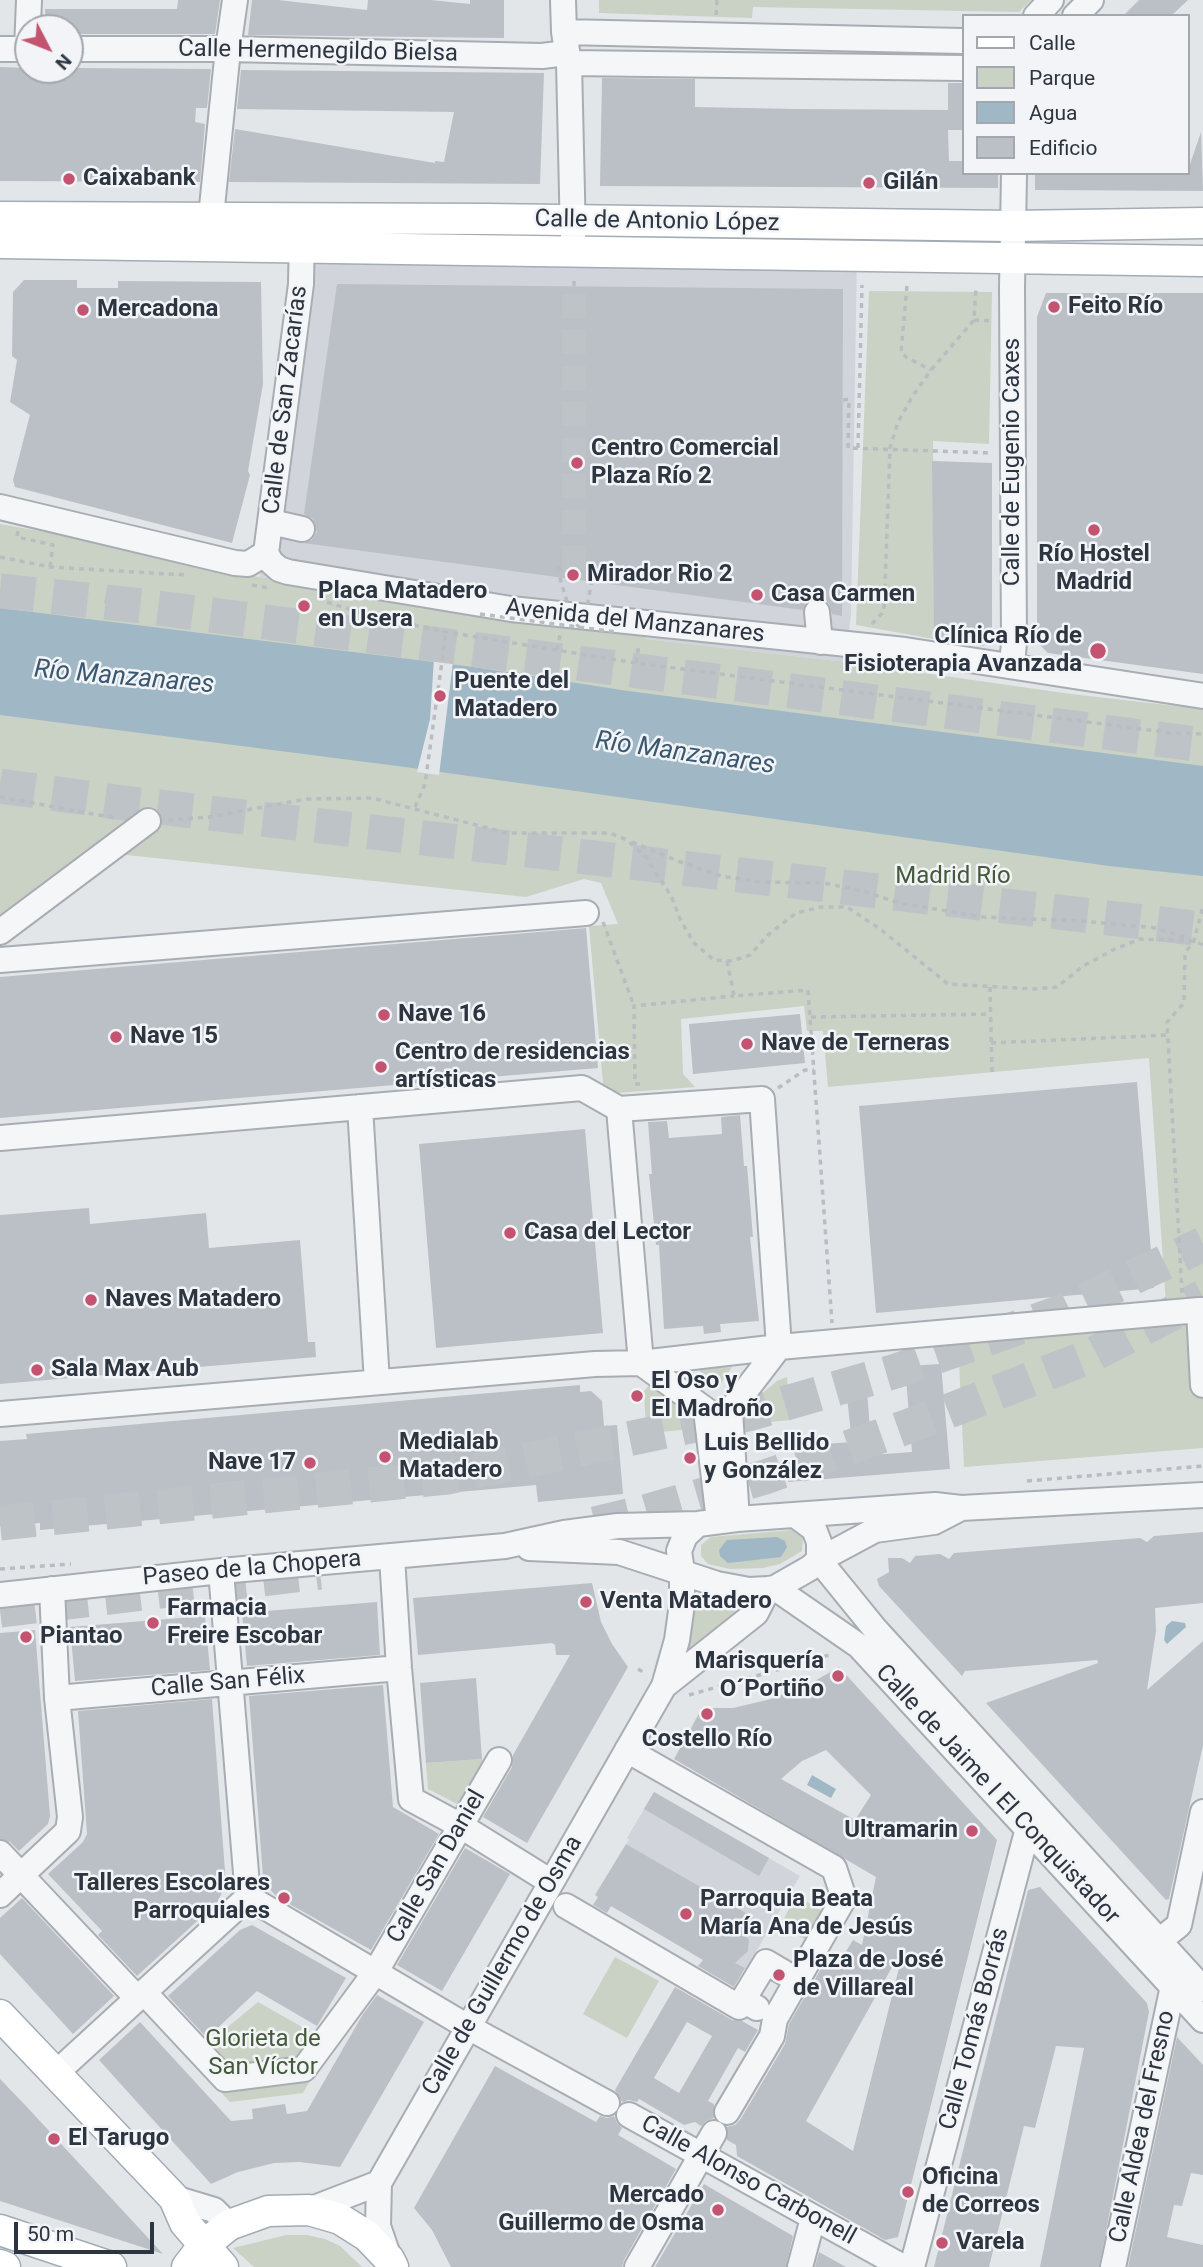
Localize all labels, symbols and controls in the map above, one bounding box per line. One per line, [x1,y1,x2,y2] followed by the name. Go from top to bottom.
[14,14,84,84] north arrow
[962,14,1189,175] legend
[1029,31,1075,55] text: Calle
[178,35,458,69] street label: Calle Hermenegildo Bielsa
[50,49,77,75] text: N
[1029,66,1095,90] text: Parque
[1029,101,1078,125] text: Agua
[1029,136,1097,160] text: Edificio
[83,165,196,193] place label: Caixabank
[883,169,938,197] place label: Gilán
[61,171,77,187] marker: Caixabank
[861,175,877,191] marker: Gilán
[534,205,780,239] street label: Calle de Antonio López
[258,284,314,516] street label: Calle de San Zacarías
[1068,293,1163,321] place label: Feito Río
[97,296,218,324] place label: Mercadona
[1046,299,1062,315] marker: Feito Río
[75,302,91,318] marker: Mercadona
[999,338,1027,586] street label: Calle de Eugenio Caxes
[591,435,779,491] place label: Centro Comercial Plaza Río 2
[569,455,585,471] marker: Centro Comercial Plaza Río 2
[1086,522,1102,538] marker: Río Hostel Madrid
[1038,541,1150,597] place label: Río Hostel Madrid
[587,561,732,589] place label: Mirador Rio 2
[565,567,581,583] marker: Mirador Rio 2
[318,578,487,634] place label: Placa Matadero en Usera
[771,581,915,609] place label: Casa Carmen
[749,587,765,603] marker: Casa Carmen
[504,594,766,650] street label: Avenida del Manzanares
[296,598,312,614] marker: Placa Matadero en Usera
[844,623,1082,679] place label: Clínica Río de Fisioterapia Avanzada
[1088,641,1108,661] marker: Clínica Río de Fisioterapia Avanzada
[33,655,215,701] water label: Río Manzanares
[454,668,569,724] place label: Puente del Matadero
[432,688,448,704] marker: Puente del Matadero
[593,726,777,782] water label: Río Manzanares
[895,863,1011,891] park label: Madrid Río
[398,1001,486,1029] place label: Nave 16
[376,1007,392,1023] marker: Nave 16
[130,1023,218,1051] place label: Nave 15
[108,1029,124,1045] marker: Nave 15
[761,1030,949,1058] place label: Nave de Terneras
[739,1036,755,1052] marker: Nave de Terneras
[395,1039,630,1095] place label: Centro de residencias artísticas
[373,1059,389,1075] marker: Centro de residencias artísticas
[524,1219,691,1247] place label: Casa del Lector
[502,1225,518,1241] marker: Casa del Lector
[105,1286,281,1314] place label: Naves Matadero
[83,1292,99,1308] marker: Naves Matadero
[51,1356,199,1384] place label: Sala Max Aub
[29,1362,45,1378] marker: Sala Max Aub
[651,1368,773,1424] place label: El Oso y El Madroño
[629,1388,645,1404] marker: El Oso y El Madroño
[399,1429,502,1485] place label: Medialab Matadero
[704,1430,829,1486] place label: Luis Bellido y González
[208,1449,296,1477] place label: Nave 17
[377,1449,393,1465] marker: Medialab Matadero
[682,1450,698,1466] marker: Luis Bellido y González
[302,1455,318,1471] marker: Nave 17
[141,1545,363,1593] street label: Paseo de la Chopera
[600,1588,772,1616] place label: Venta Matadero
[578,1594,594,1610] marker: Venta Matadero
[167,1595,322,1651] place label: Farmacia Freire Escobar
[145,1615,161,1631] marker: Farmacia Freire Escobar
[40,1623,123,1651] place label: Piantao
[18,1629,34,1645] marker: Piantao
[695,1648,824,1704] place label: Marisquería O´Portiño
[869,1659,1125,1931] street label: Calle de Jaime I El Conquistador
[150,1662,306,1704] street label: Calle San Félix
[830,1668,846,1684] marker: Marisquería O´Portiño
[699,1706,715,1722] marker: Costello Río
[642,1726,772,1754] place label: Costello Río
[382,1785,492,1949] street label: Calle San Daniel
[844,1817,958,1845] place label: Ultramarin
[964,1823,980,1839] marker: Ultramarin
[417,1831,589,2101] street label: Calle de Guillermo de Osma
[74,1870,270,1926] place label: Talleres Escolares Parroquiales
[700,1886,913,1942] place label: Parroquia Beata María Ana de Jesús
[276,1890,292,1906] marker: Talleres Escolares Parroquiales
[678,1906,694,1922] marker: Parroquia Beata María Ana de Jesús
[934,1925,1016,2133] street label: Calle Tomás Borrás
[793,1947,943,2003] place label: Plaza de José de Villareal
[771,1967,787,1983] marker: Plaza de José de Villareal
[1104,2008,1182,2246] street label: Calle Aldea del Fresno
[205,2026,321,2082] park label: Glorieta de San Víctor
[636,2110,860,2252] street label: Calle Alonso Carbonell
[68,2125,169,2153] place label: El Tarugo
[46,2131,62,2147] marker: El Tarugo
[922,2164,1040,2220] place label: Oficina de Correos
[498,2182,704,2238] place label: Mercado Guillermo de Osma
[900,2184,916,2200] marker: Oficina de Correos
[710,2202,726,2218] marker: Mercado Guillermo de Osma
[18,2208,158,2252] scale bar
[27,2222,74,2246] text: 50 m
[956,2229,1025,2257] place label: Varela
[934,2235,950,2251] marker: Varela

